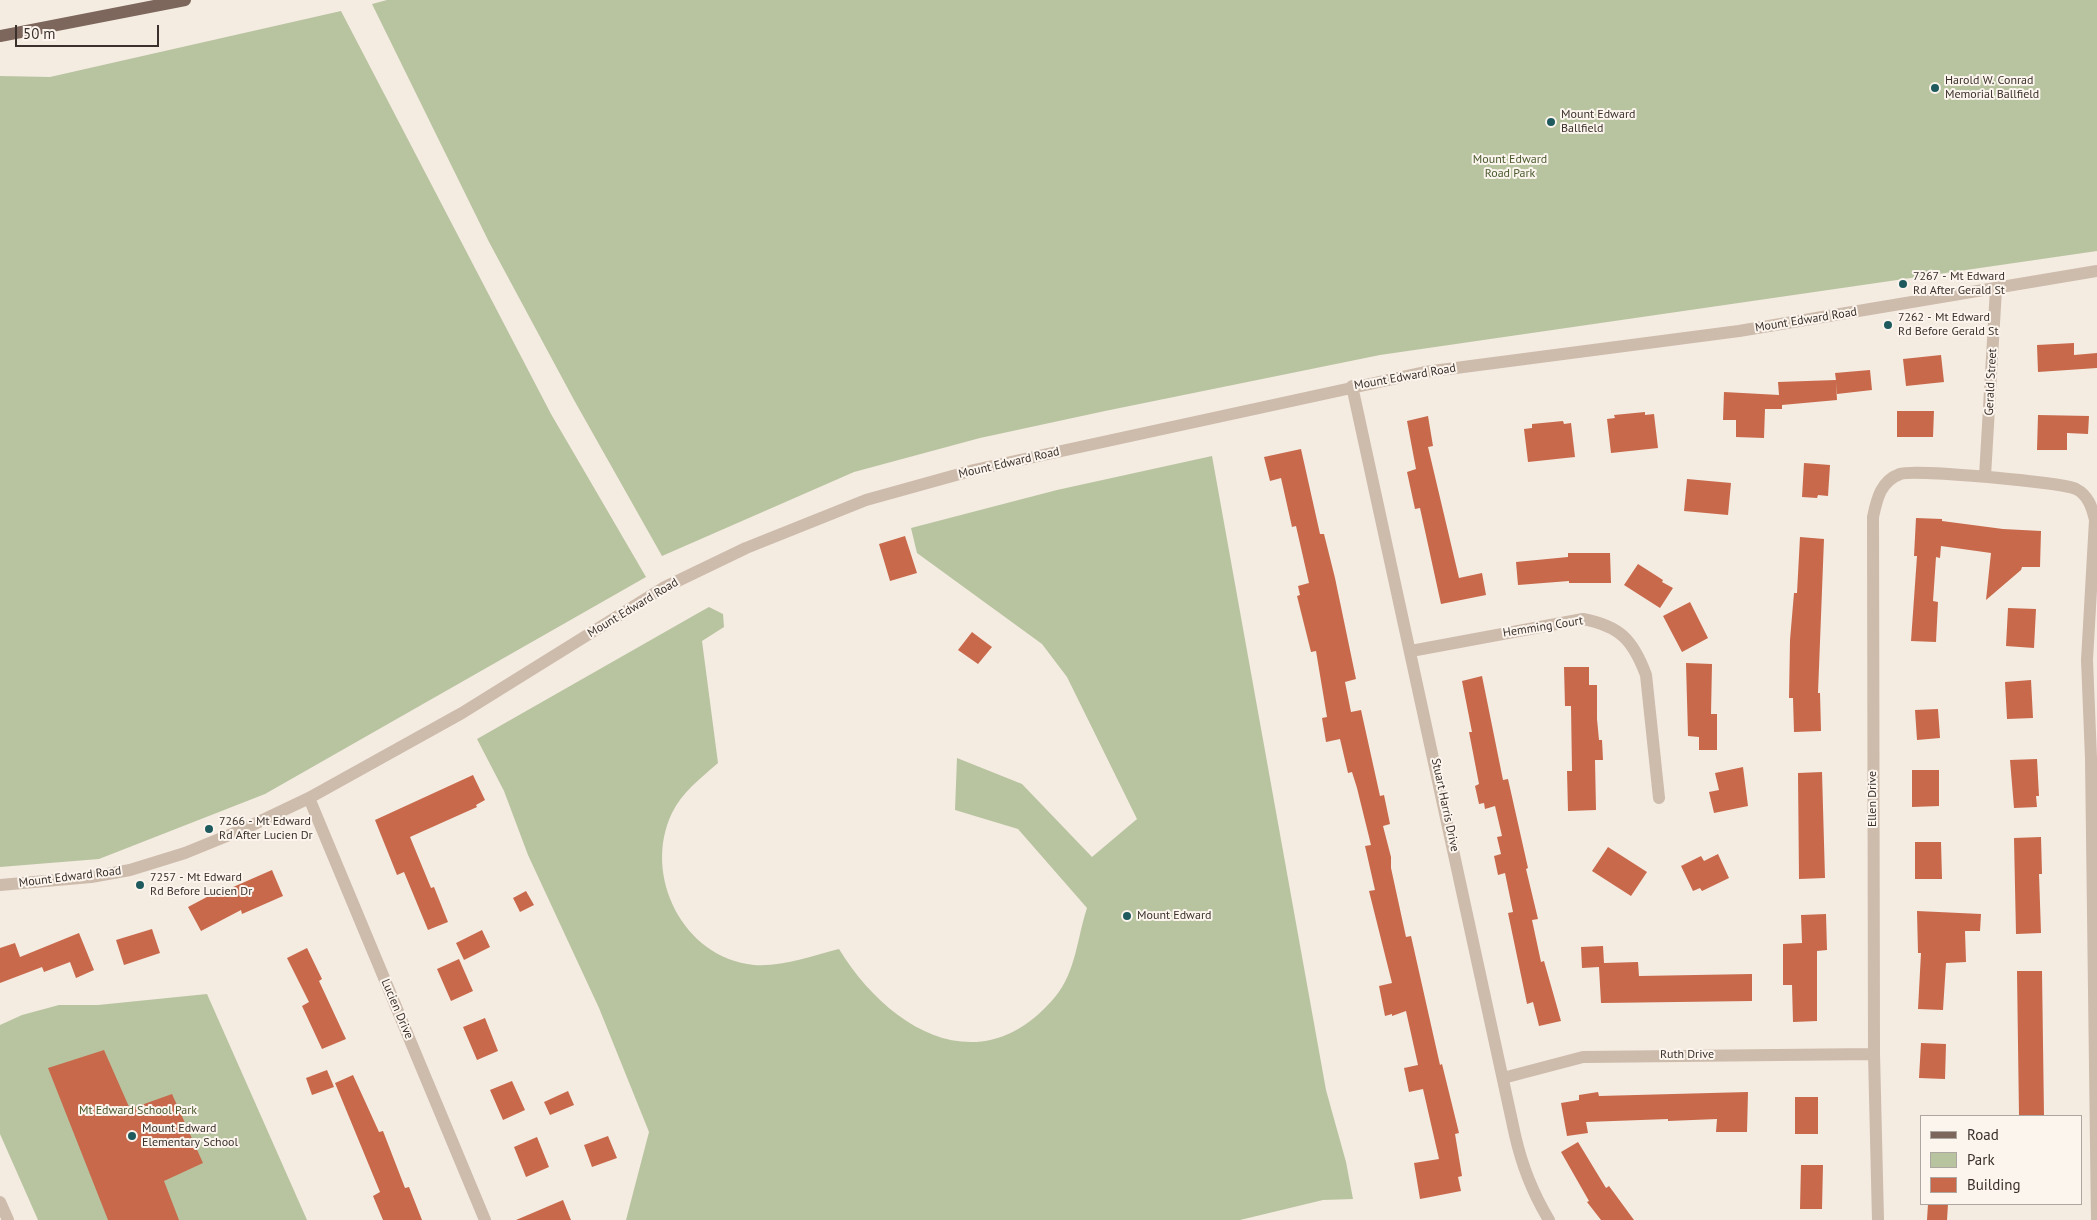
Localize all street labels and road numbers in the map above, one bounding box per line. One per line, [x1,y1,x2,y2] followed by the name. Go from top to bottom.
[1754,305,1858,335] street label: Mount Edward Road
[1982,348,2000,416] street label: Gerald Street
[1353,361,1457,393] street label: Mount Edward Road
[957,444,1061,482] street label: Mount Edward Road
[585,575,681,641] street label: Mount Edward Road
[1502,614,1584,640] street label: Hemming Court
[1428,757,1462,853] street label: Stuart Harris Drive
[1866,771,1880,827] street label: Ellen Drive
[18,864,122,890] street label: Mount Edward Road
[378,977,416,1041] street label: Lucien Drive
[1660,1048,1714,1062] street label: Ruth Drive

